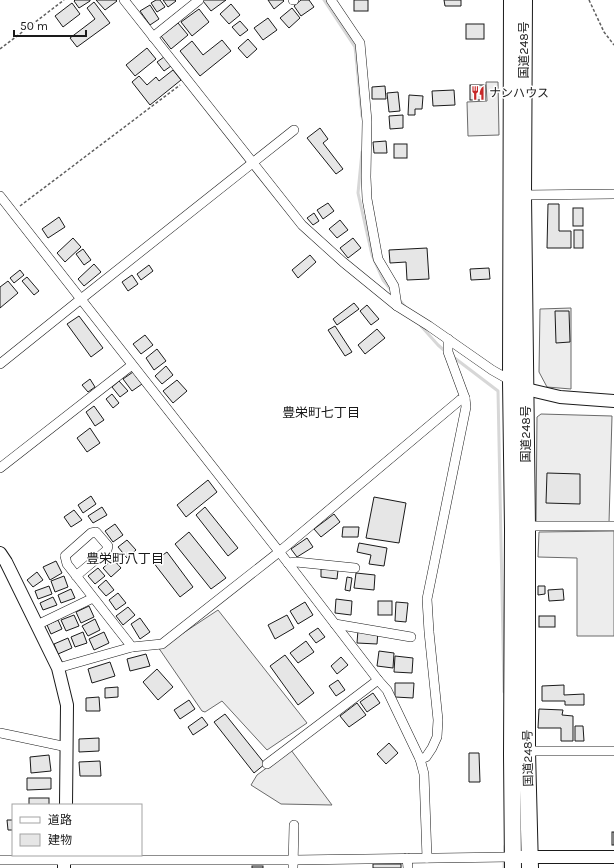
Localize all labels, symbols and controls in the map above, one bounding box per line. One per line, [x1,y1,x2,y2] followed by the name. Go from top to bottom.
[14,12,86,38] scale bar
[20,19,48,33] text: 50 m
[517,21,531,79] street label: 国道248号
[470,85,486,101] restaurant icon: ナンハウス
[489,86,549,100] place label: ナンハウス
[282,405,360,420] district label: 豊栄町七丁目
[519,405,533,463] street label: 国道248号
[86,551,164,566] district label: 豊栄町八丁目
[521,729,535,787] street label: 国道248号
[12,804,142,856] legend
[48,813,72,827] text: 道路
[48,833,72,847] text: 建物

